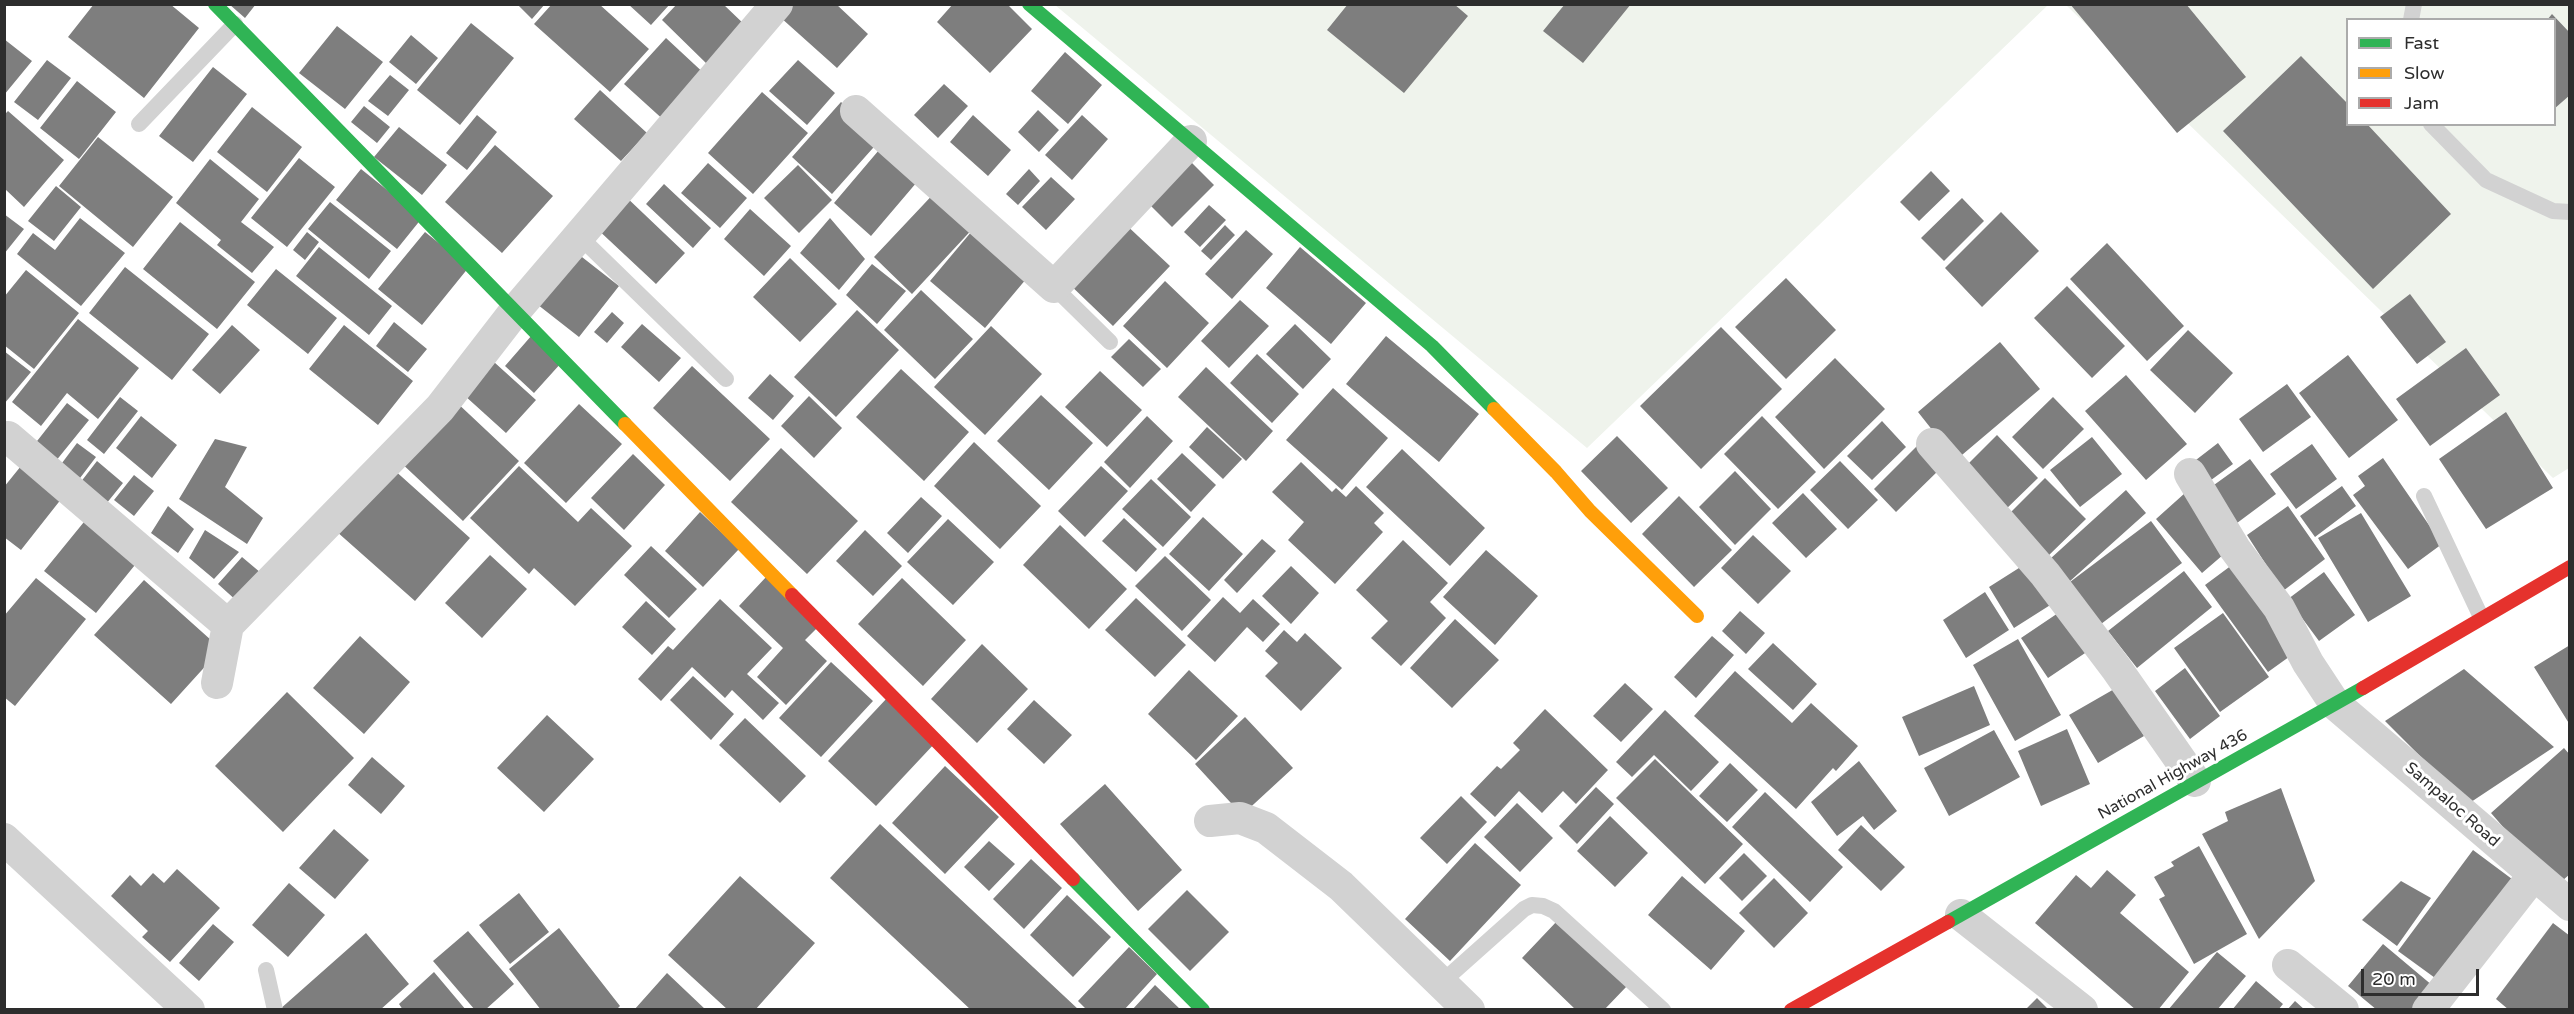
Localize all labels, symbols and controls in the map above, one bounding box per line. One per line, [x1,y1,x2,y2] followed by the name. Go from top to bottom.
[2346,18,2556,126] legend
[2404,32,2439,54] text: Fast
[2404,62,2445,84] text: Slow
[2404,92,2439,114] text: Jam
[2095,726,2251,824] street label: National Highway 436
[2401,759,2503,851] street label: Sampaloc Road
[2364,957,2482,995] scale bar
[2372,968,2416,990] text: 20 m

